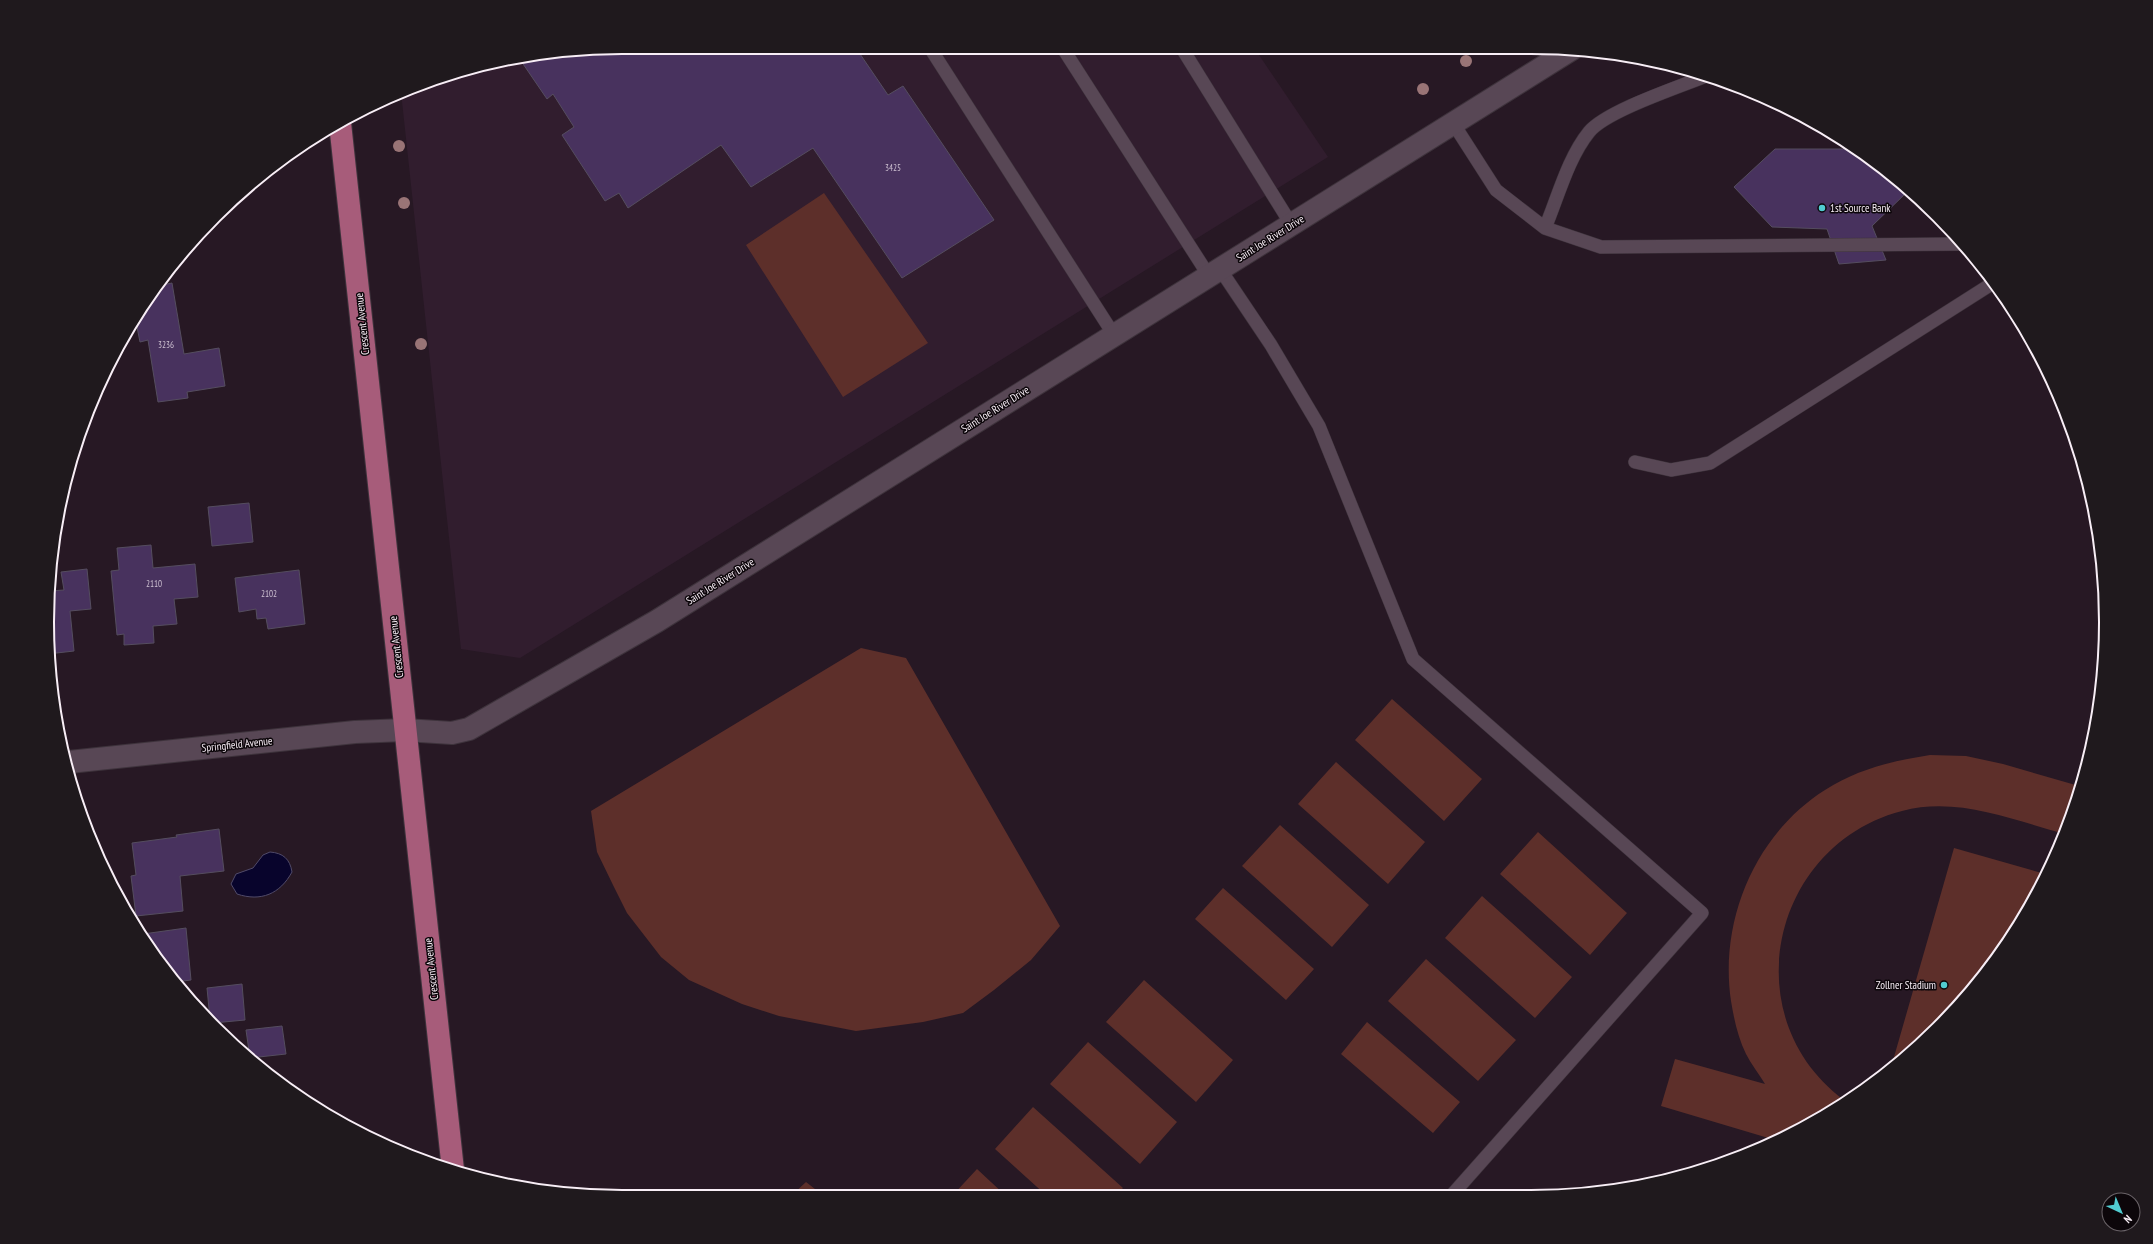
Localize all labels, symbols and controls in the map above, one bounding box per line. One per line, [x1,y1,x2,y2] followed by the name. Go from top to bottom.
[885,162,901,173] house number: 3425
[1830,201,1891,215] place label: 1st Source Bank
[1817,203,1827,213] marker: 1st Source Bank
[1233,211,1307,265] street label: Saint Joe River Drive
[352,292,372,356] street label: Crescent Avenue
[158,339,174,350] house number: 3236
[958,382,1032,436] street label: Saint Joe River Drive
[683,554,757,608] street label: Saint Joe River Drive
[146,578,162,589] house number: 2110
[261,588,277,599] house number: 2102
[386,615,406,679] street label: Crescent Avenue
[201,733,273,755] street label: Springfield Avenue
[421,937,441,1001] street label: Crescent Avenue
[1876,978,1936,992] place label: Zollner Stadium
[1939,980,1949,990] marker: Zollner Stadium
[2101,1192,2141,1232] north arrow
[2121,1212,2135,1226] text: N

